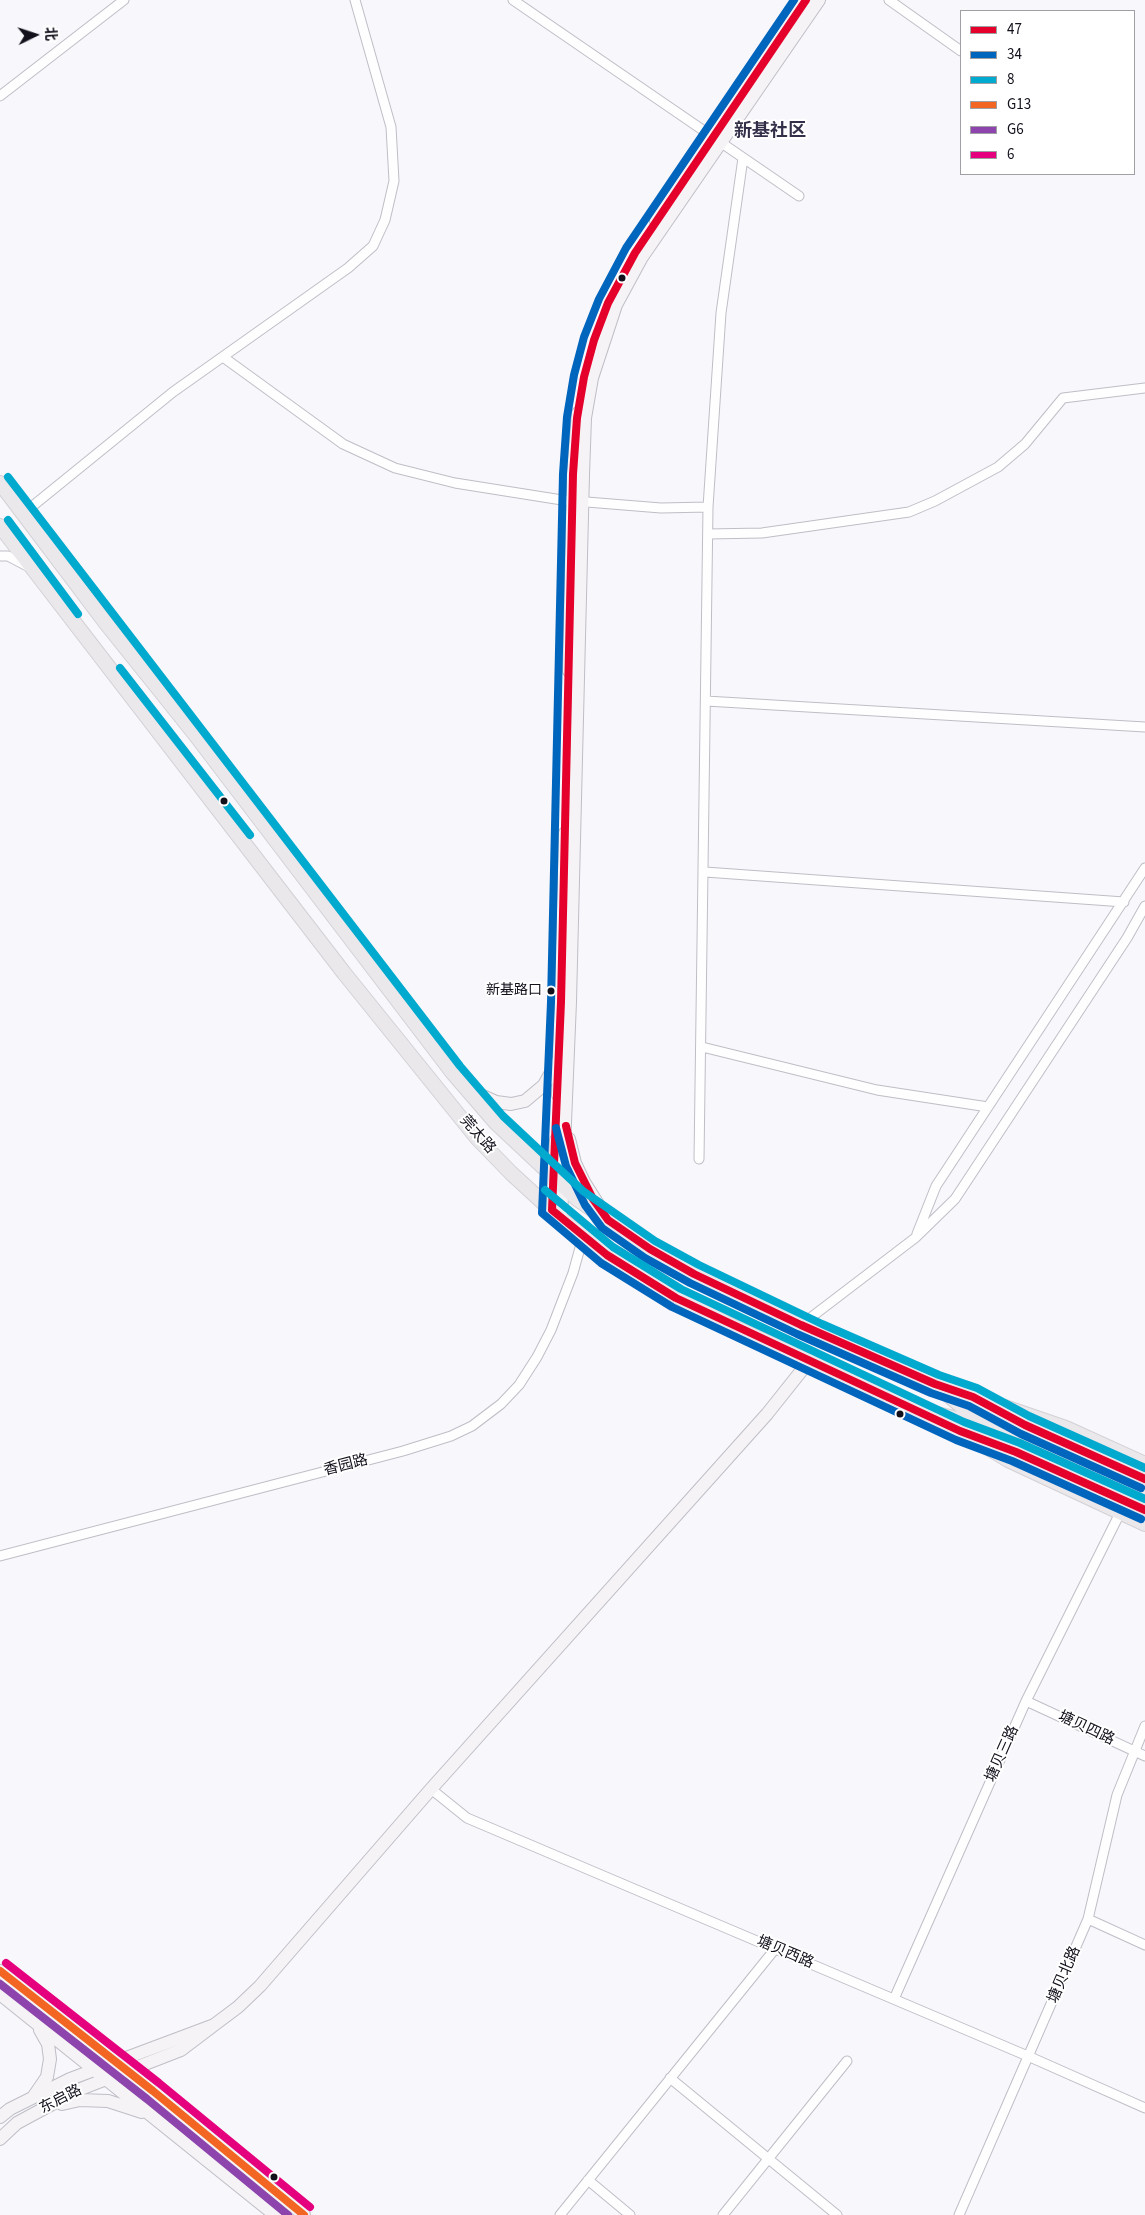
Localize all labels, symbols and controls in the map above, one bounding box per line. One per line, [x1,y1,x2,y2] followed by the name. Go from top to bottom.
[10,10,60,60] north arrow
[960,10,1135,175] legend
[1007,19,1022,40] text: 47
[39,26,60,42] text: 北
[1007,44,1022,65] text: 34
[1007,69,1014,90] text: 8
[1007,94,1031,115] text: G13
[1007,119,1024,140] text: G6
[734,121,806,143] district label: 新基社区
[1007,144,1014,165] text: 6
[617,273,627,283] unlabelled marker
[219,796,229,806] unlabelled marker
[486,983,542,999] place label: 新基路口
[546,986,556,996] marker: 新基路口
[455,1112,499,1158] street label: 莞太路
[895,1409,905,1419] unlabelled marker
[322,1452,370,1480] street label: 香园路
[1055,1708,1117,1750] street label: 塘贝四路
[983,1723,1023,1785] street label: 塘贝三路
[754,1933,816,1973] street label: 塘贝西路
[1045,1944,1085,2006] street label: 塘贝北路
[37,2082,85,2118] street label: 东启路
[269,2172,279,2182] unlabelled marker

